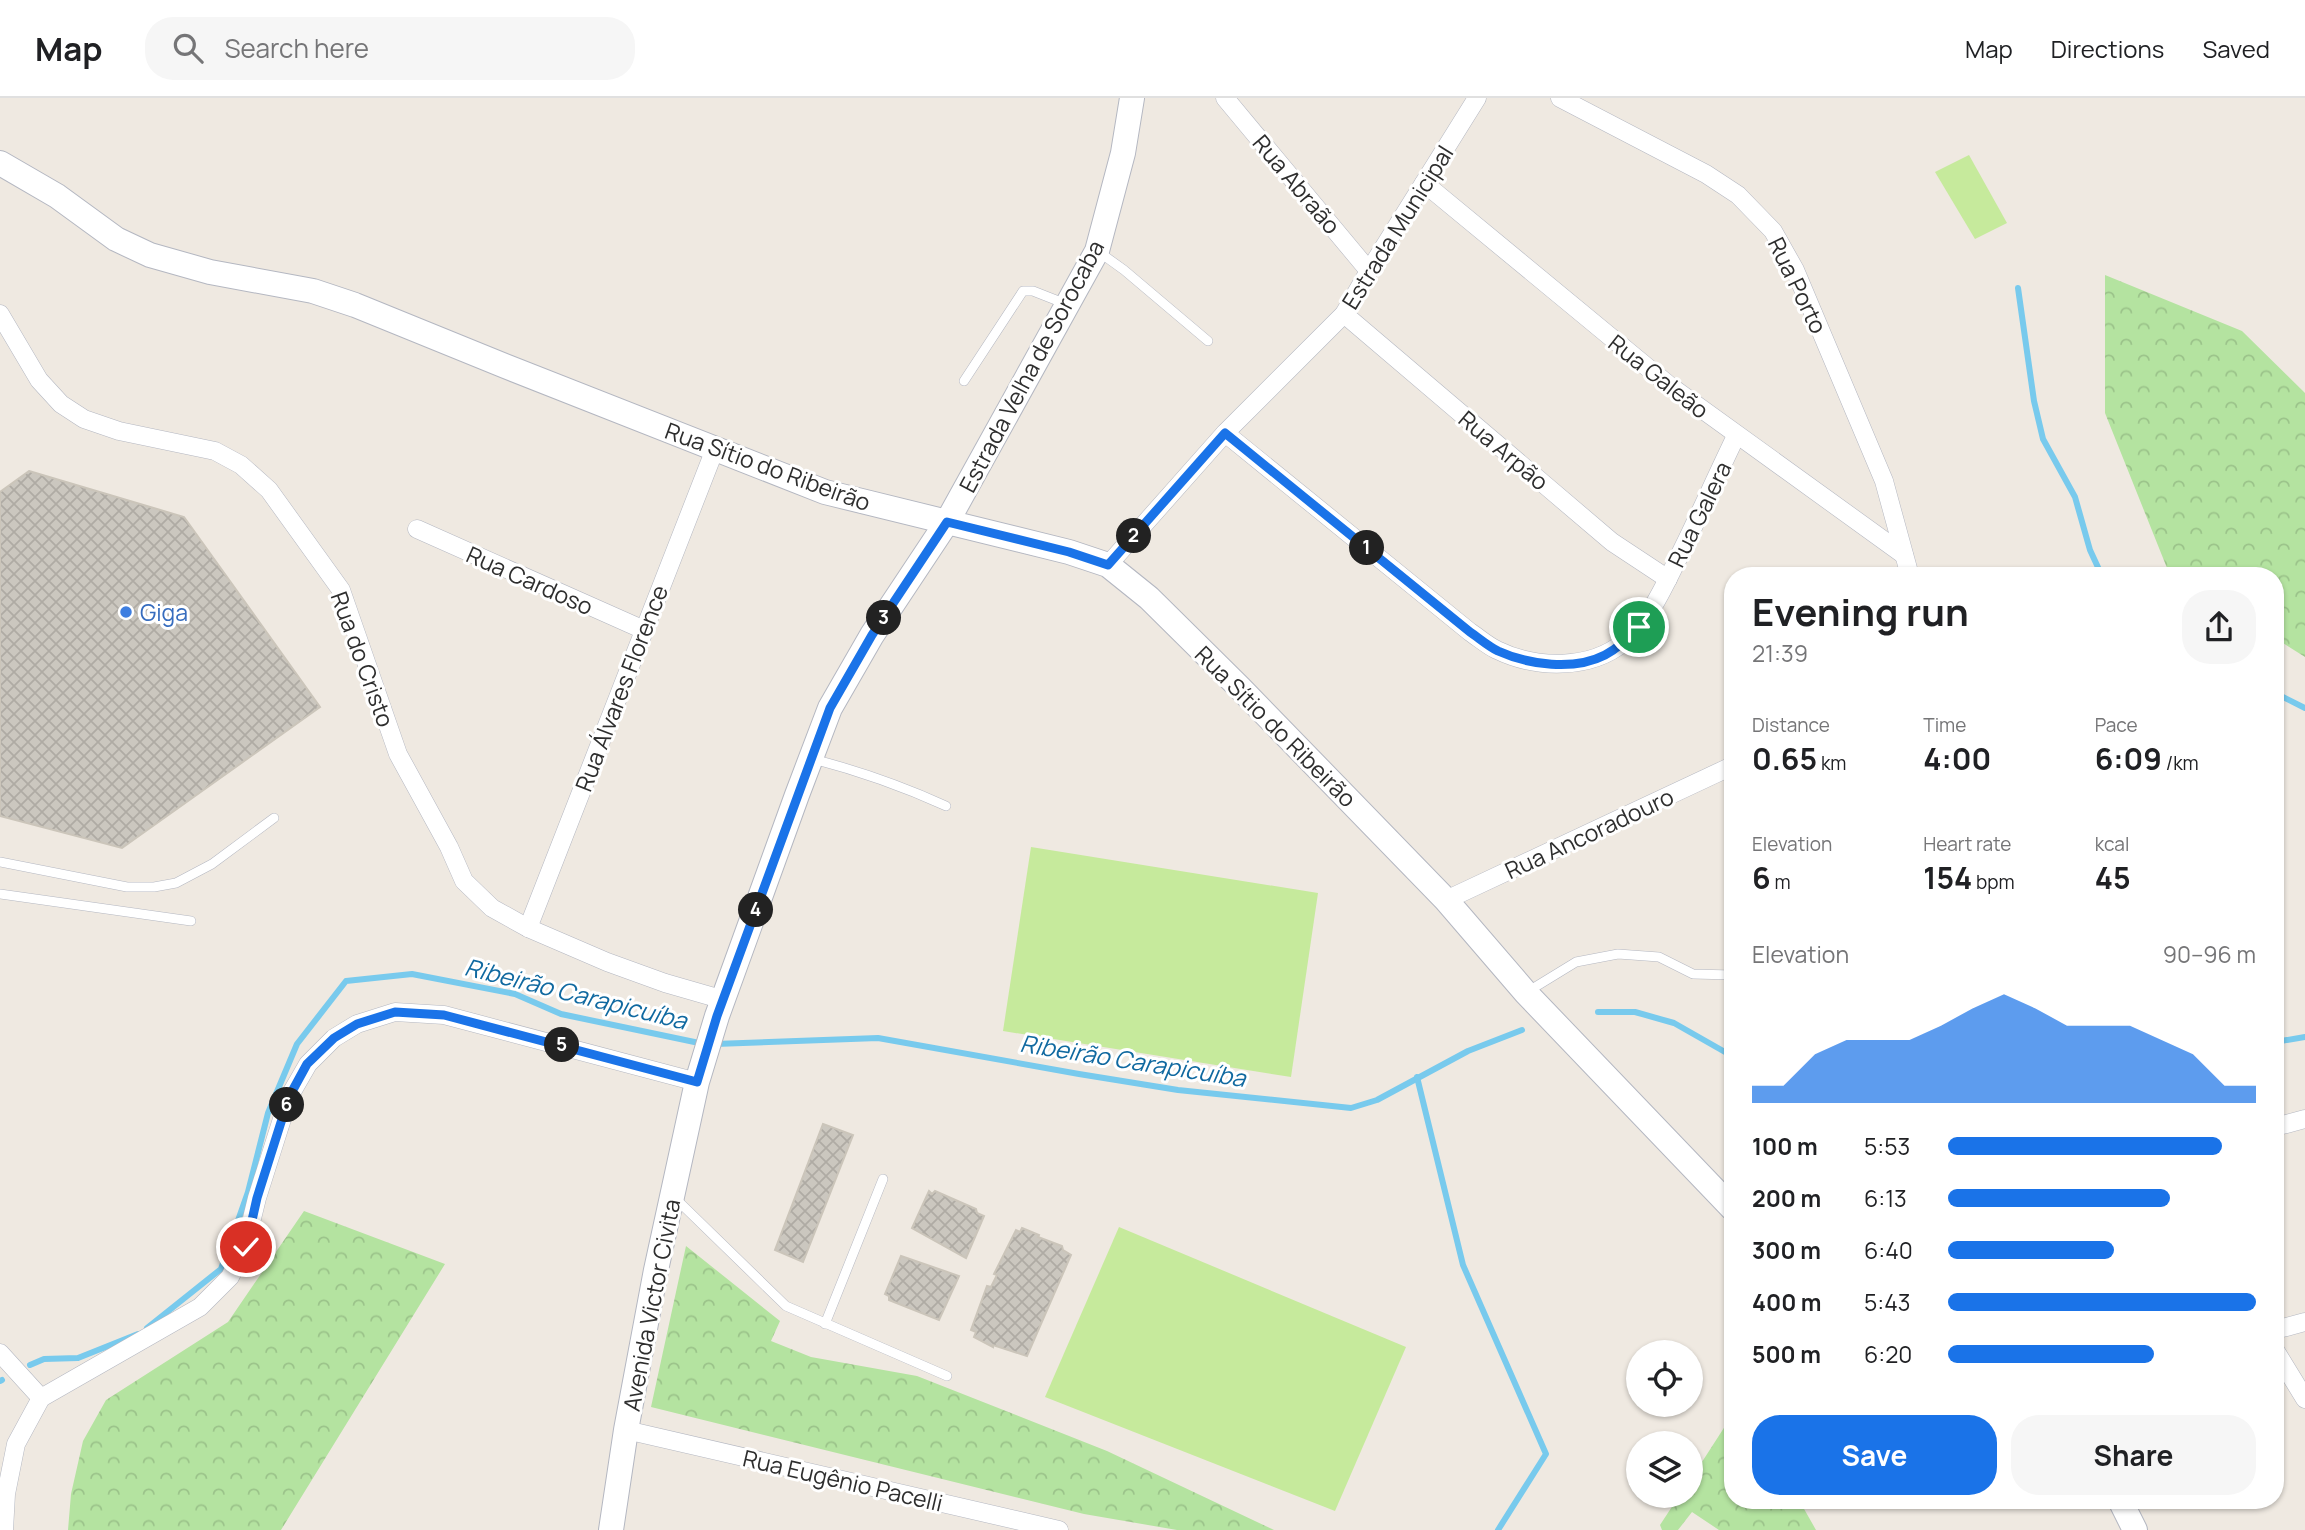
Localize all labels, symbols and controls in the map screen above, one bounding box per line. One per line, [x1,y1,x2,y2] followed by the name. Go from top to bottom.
[145,17,635,80] search box
[35,26,103,71] text: Map
[169,29,207,67] icon: search
[225,30,369,66] text: Search here
[1965,32,2013,65] text: Map
[2051,32,2164,65] text: Directions
[2202,32,2270,65] text: Saved
[1246,127,1348,241] street label: Rua Abraão
[1334,139,1460,315] street label: Estrada Municipal
[1761,231,1835,339] street label: Rua Porto
[951,234,1111,498] street label: Estrada Velha de Sorocaba
[1602,327,1716,425] street label: Rua Galeão
[1452,403,1556,497] street label: Rua Arpão
[661,414,875,518] street label: Rua Sítio do Ribeirão
[1660,456,1738,572] street label: Rua Galera
[1116,518,1152,554] pin: 2
[1128,522,1139,548] text: 2
[1350,531,1384,566] pin: 1
[1362,534,1371,560] text: 1
[462,538,598,622] street label: Rua Cardoso
[567,580,675,796] street label: Rua Álvares Florence
[1752,585,1969,637] text: Evening run
[324,587,402,731] street label: Rua do Cristo
[2182,590,2256,664] button: share
[140,596,188,628] place label: Giga
[1609,597,1669,657] pin
[866,601,902,636] pin: 3
[118,604,134,620] marker: Giga
[878,604,889,630] text: 3
[1620,608,1658,646] icon: arrive
[1752,637,1808,669] text: 21:39
[1188,638,1364,814] street label: Rua Sítio do Ribeirão
[1752,712,1830,738] text: Distance
[1923,712,1966,738] text: Time
[2095,712,2138,738] text: Pace
[1752,738,1817,779] text: 0.65
[1923,738,1991,779] text: 4:00
[2095,738,2162,779] text: 6:09
[1817,750,1846,776] text: km
[2162,750,2199,776] text: /km
[1499,780,1679,886] street label: Rua Ancoradouro
[1752,831,1832,857] text: Elevation
[1923,831,2011,857] text: Heart rate
[2095,831,2129,857] text: kcal
[1752,857,1771,898] text: 6
[1923,857,1972,898] text: 154
[2095,857,2131,898] text: 45
[1771,869,1791,895] text: m
[1972,869,2015,895] text: bpm
[738,892,774,928] pin: 4
[750,896,761,922] text: 4
[1752,938,1849,970] text: Elevation
[2163,938,2256,970] text: 90–96 m
[462,949,692,1037] water label: Ribeirão Carapicuíba
[1018,1026,1250,1094] water label: Ribeirão Carapicuíba
[544,1028,580,1062] pin: 5
[556,1031,567,1057] text: 5
[270,1088,304,1122] pin: 6
[281,1091,292,1117] text: 6
[1752,1130,1818,1162] text: 100 m
[1864,1130,1910,1162] text: 5:53
[1752,1182,1821,1214] text: 200 m
[1864,1182,1907,1214] text: 6:13
[615,1196,687,1414] street label: Avenida Victor Civita
[216,1217,276,1277] pin
[227,1228,265,1266] icon: check
[1752,1234,1821,1266] text: 300 m
[1864,1234,1913,1266] text: 6:40
[1752,1286,1822,1318] text: 400 m
[1864,1286,1910,1318] text: 5:43
[1752,1338,1821,1370] text: 500 m
[1864,1338,1912,1370] text: 6:20
[1626,1340,1703,1508] map controls
[1626,1340,1703,1417] button: locate
[1752,1415,1997,1495] button: Save
[2011,1415,2256,1495] button: Share
[1626,1431,1703,1508] button: layers
[740,1441,946,1519] street label: Rua Eugênio Pacelli

